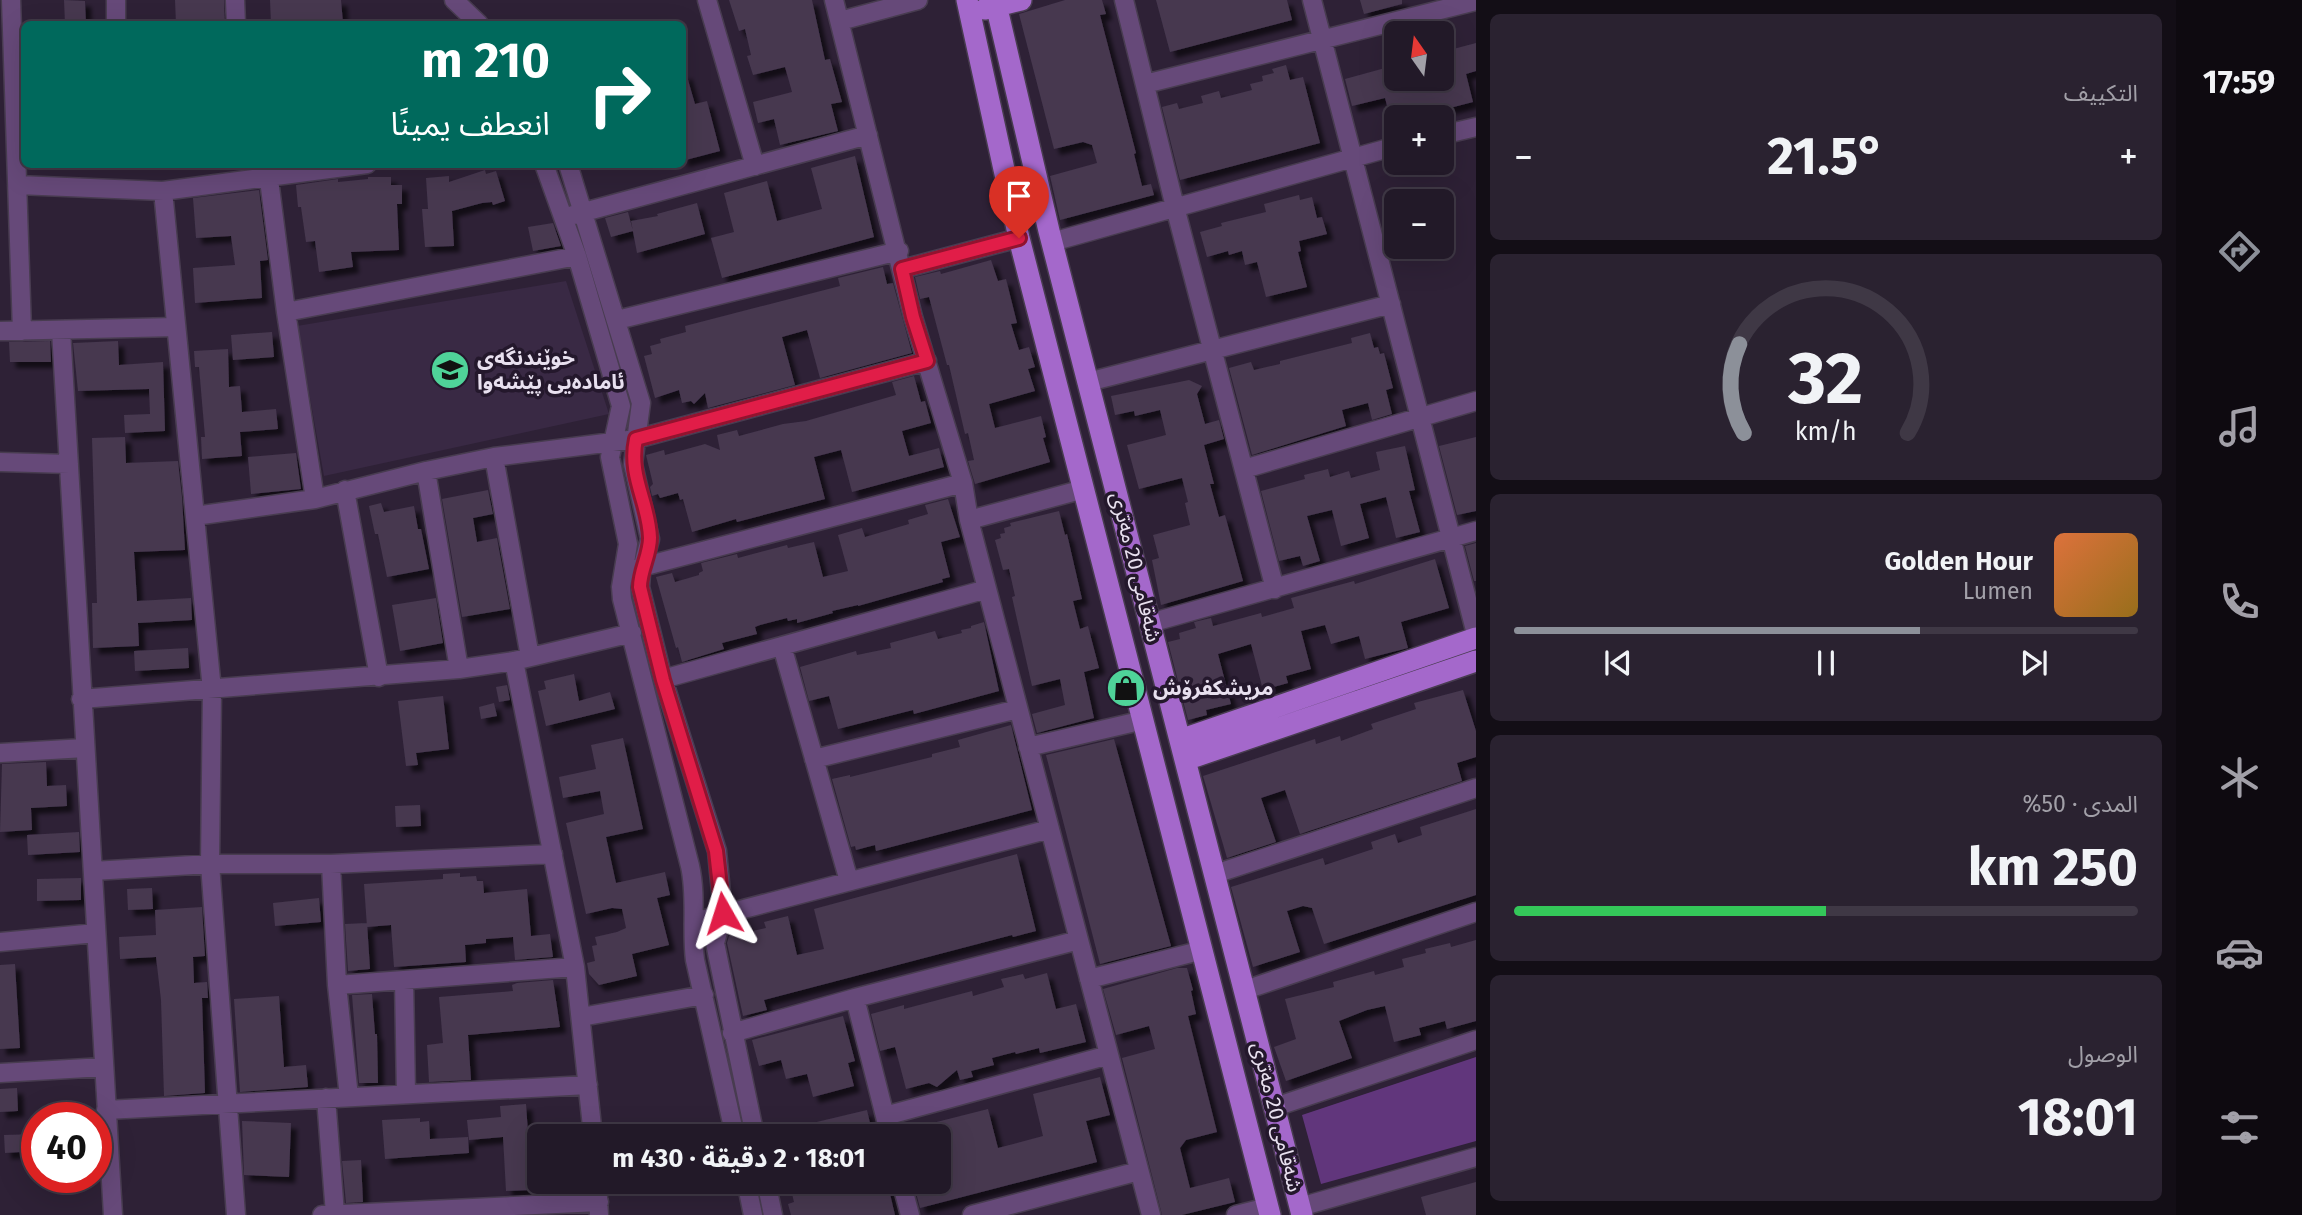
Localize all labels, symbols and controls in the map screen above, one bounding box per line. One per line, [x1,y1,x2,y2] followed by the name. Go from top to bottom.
[1384,21,1454,91] north arrow
[1384,21,1454,259] map controls
[421,31,550,90] text: 210 m
[574,49,665,140] icon: right
[2203,63,2275,101] text: 17:59
[2064,79,2138,107] text: التكييف
[390,105,550,143] text: انعطف يمينًا
[1384,105,1454,175] button: +
[1767,125,1885,188] text: 21.5°
[1514,134,1533,180] text: −
[2119,134,2138,180] text: +
[989,166,1049,238] pin
[1000,177,1038,215] icon: arrive
[1384,189,1454,259] button: −
[2215,227,2264,276] icon: directions
[1788,336,1863,423] text: 32
[477,345,625,396] place label: خوێندنگەی ئامادەیی پێشەوا
[429,349,471,391] school or university icon: خوێندنگەی ئامادەیی پێشەوا
[2215,402,2264,451] icon: music
[1795,417,1857,447] text: km/h
[1105,489,1167,645] street label: شەقامی 20 مەتری
[1885,546,2033,577] text: Golden Hour
[1963,577,2033,605] text: Lumen
[2215,577,2264,626] icon: phone
[1599,644,1637,682] icon: previous
[1807,644,1845,682] icon: pause
[2015,644,2053,682] icon: next
[1105,667,1147,709] shop icon: مریشکفرۆش
[1153,675,1273,701] place label: مریشکفرۆش
[2215,753,2264,802] icon: climate
[2022,790,2138,818] text: المدى · 50%
[1968,836,2138,899] text: 250 km
[686,876,760,950] position arrow
[2215,928,2264,977] icon: car
[1246,1039,1308,1195] street label: شەقامی 20 مەتری
[2068,1040,2138,1068] text: الوصول
[2018,1086,2138,1149] text: 18:01
[21,1102,112,1193] speed limit sign: 40
[2215,1103,2264,1152] icon: filters
[612,1143,866,1174] text: 18:01 · 2 دقيقة · 430 m

